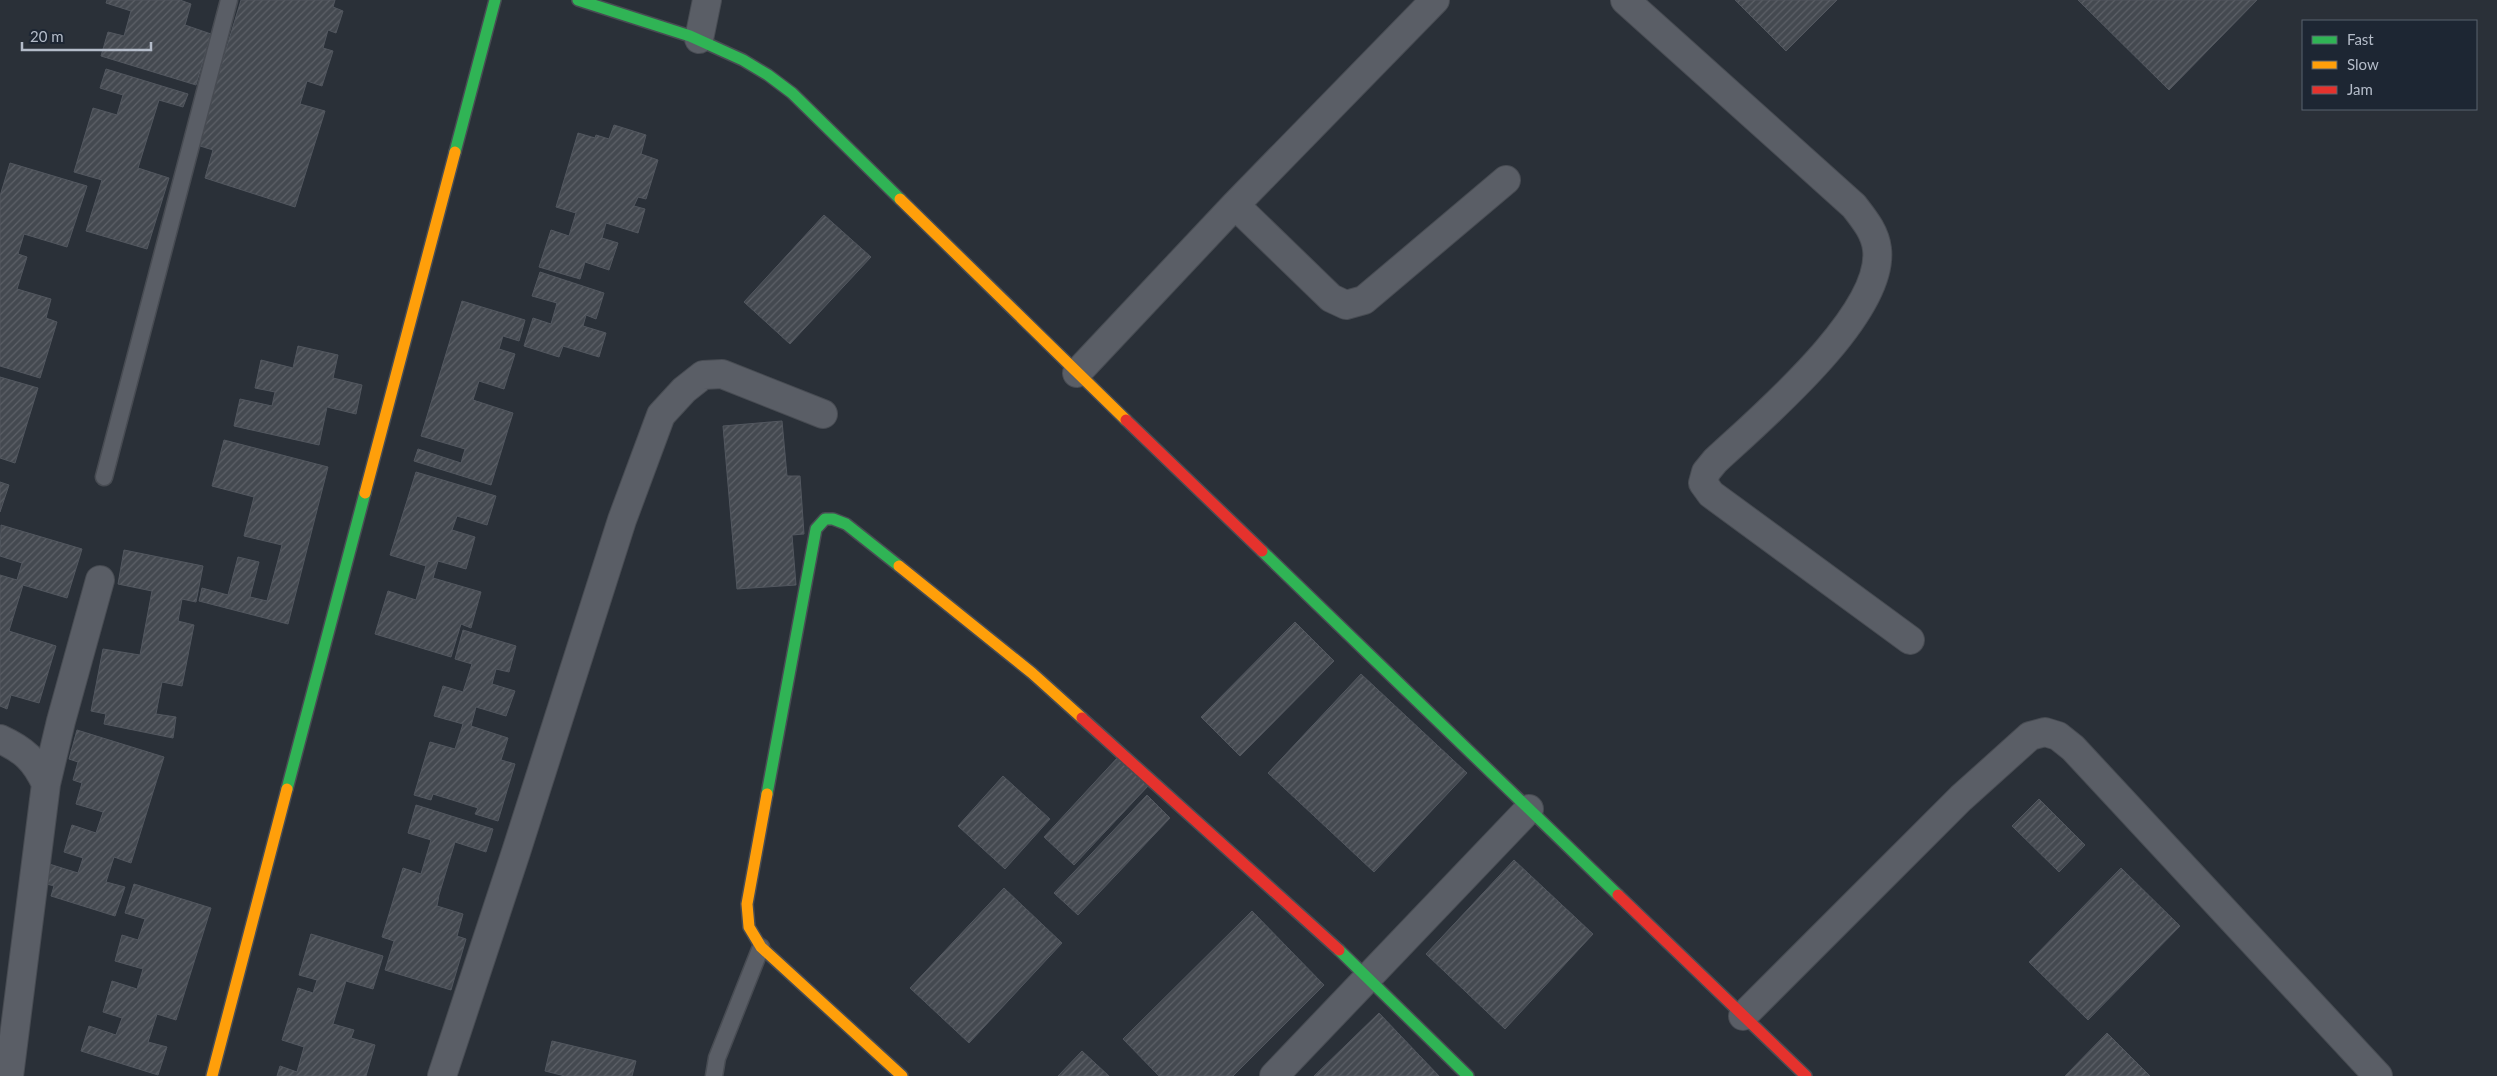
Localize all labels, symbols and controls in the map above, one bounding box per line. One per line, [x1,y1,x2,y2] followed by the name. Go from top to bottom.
[22,20,151,52] scale bar
[2302,20,2477,110] legend
[30,27,64,45] text: 20 m
[2347,30,2374,48] text: Fast
[2347,55,2379,73] text: Slow
[2347,80,2373,98] text: Jam

